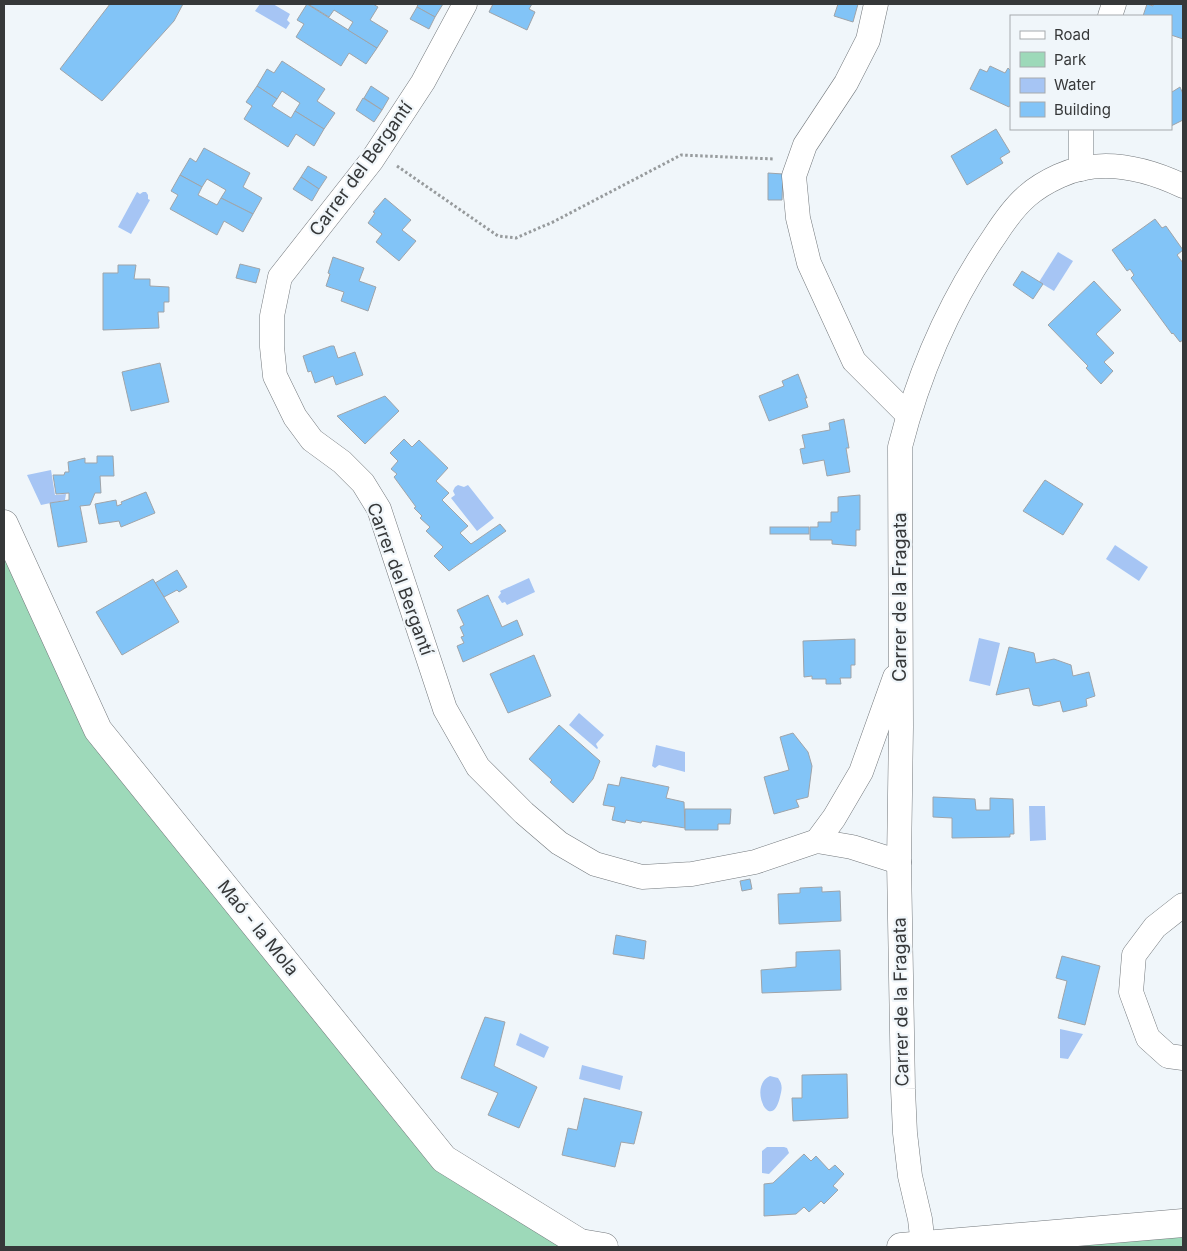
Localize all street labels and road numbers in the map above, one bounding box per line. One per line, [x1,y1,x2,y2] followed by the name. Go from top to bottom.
[305,97,417,240] street label: Carrer del Bergantí
[363,500,438,659] street label: Carrer del Bergantí
[889,512,910,682] street label: Carrer de la Fragata
[214,876,303,980] street label: Maó - la Mola
[889,917,912,1087] street label: Carrer de la Fragata

